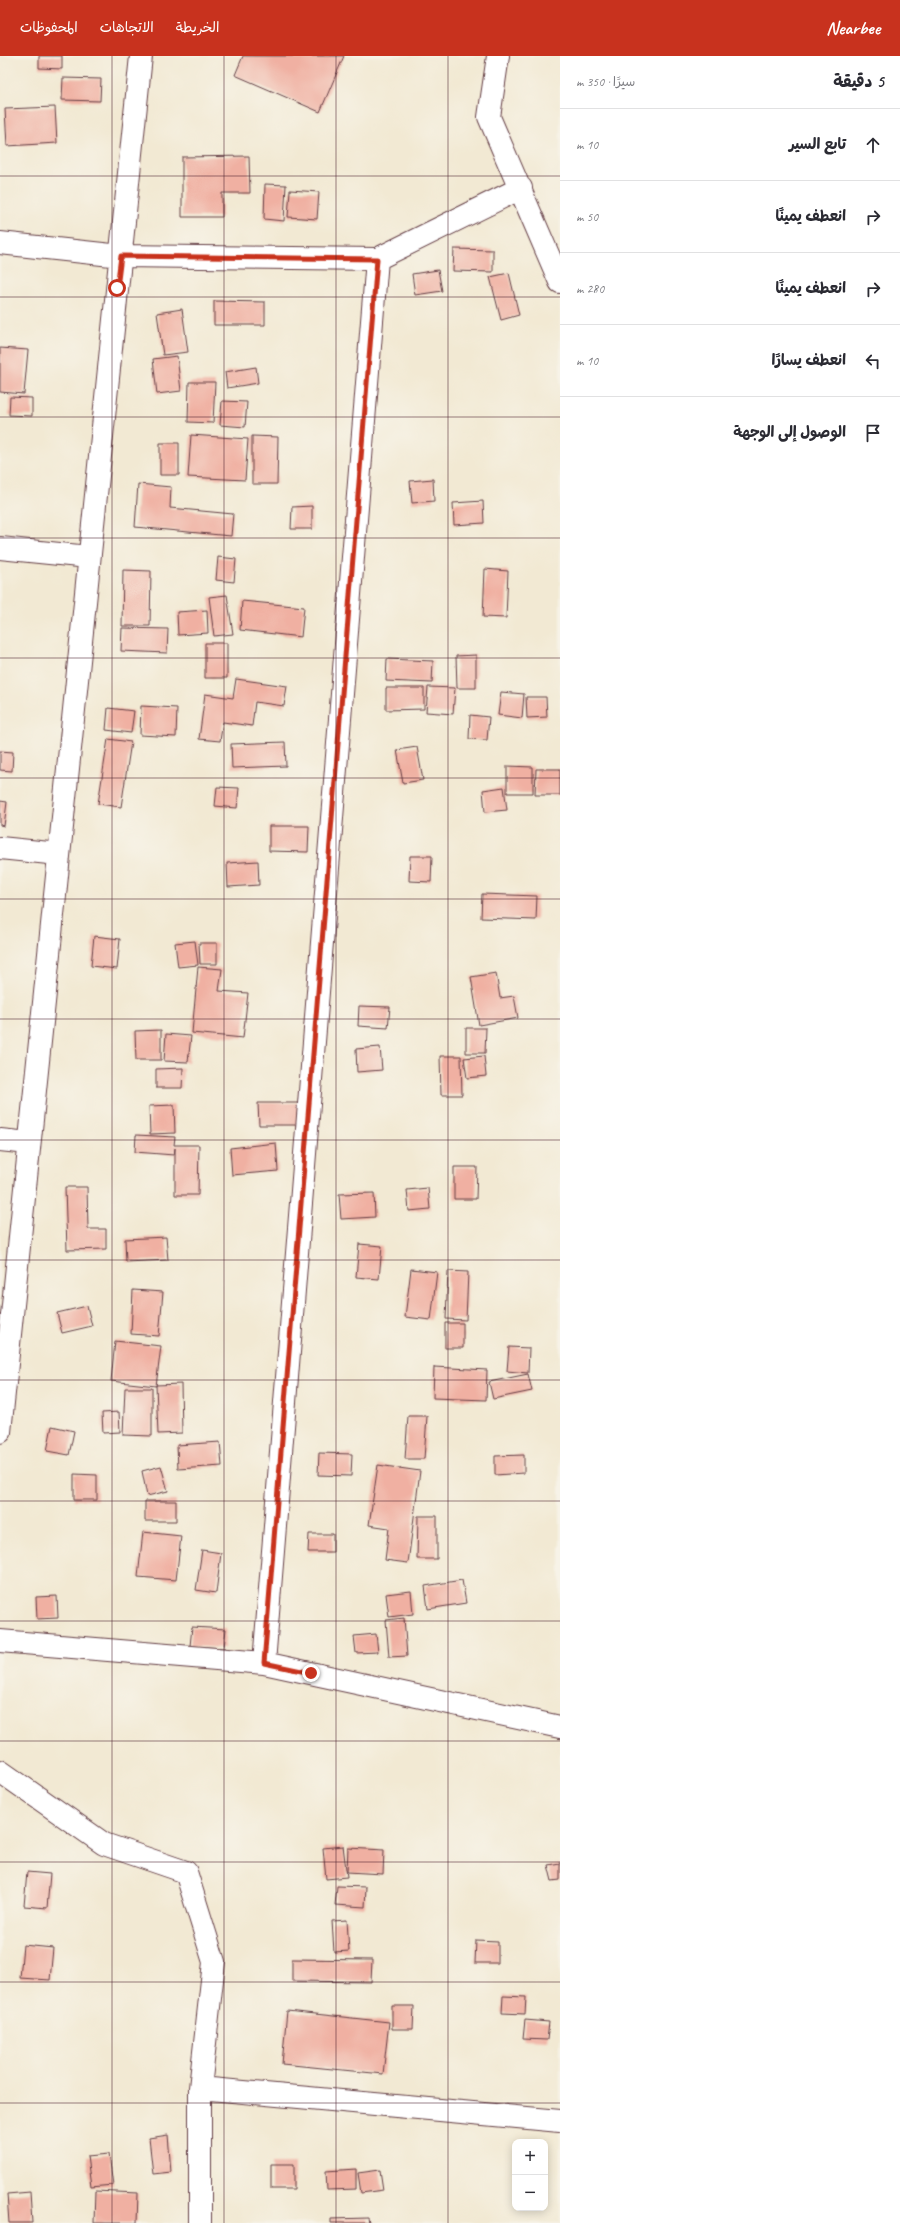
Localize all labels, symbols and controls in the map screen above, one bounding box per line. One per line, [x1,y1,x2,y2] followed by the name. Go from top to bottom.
[826,16,880,40] text: Nearbee
[20,19,78,36] text: المحفوظات
[100,19,154,36] text: الاتجاهات
[176,19,219,36] text: الخريطة
[833,71,884,92] text: 5 دقيقة
[576,74,635,90] text: سيرًا · 350 m
[862,134,884,156] icon: ahead
[789,135,846,154] text: تابع السير
[576,137,598,153] text: 10 m
[862,206,884,228] icon: right
[775,207,846,226] text: انعطف يمينًا
[576,209,598,225] text: 50 m
[862,278,884,300] icon: right
[108,279,126,297] route start
[775,279,846,298] text: انعطف يمينًا
[576,281,604,297] text: 280 m
[862,350,884,372] icon: left
[771,351,846,370] text: انعطف يسارًا
[576,353,598,369] text: 10 m
[862,422,884,444] icon: arrive
[733,423,846,442] text: الوصول إلى الوجهة
[302,1664,320,1682] route end
[512,2139,548,2211] map controls
[512,2139,548,2175] button: +
[512,2175,548,2211] button: −

